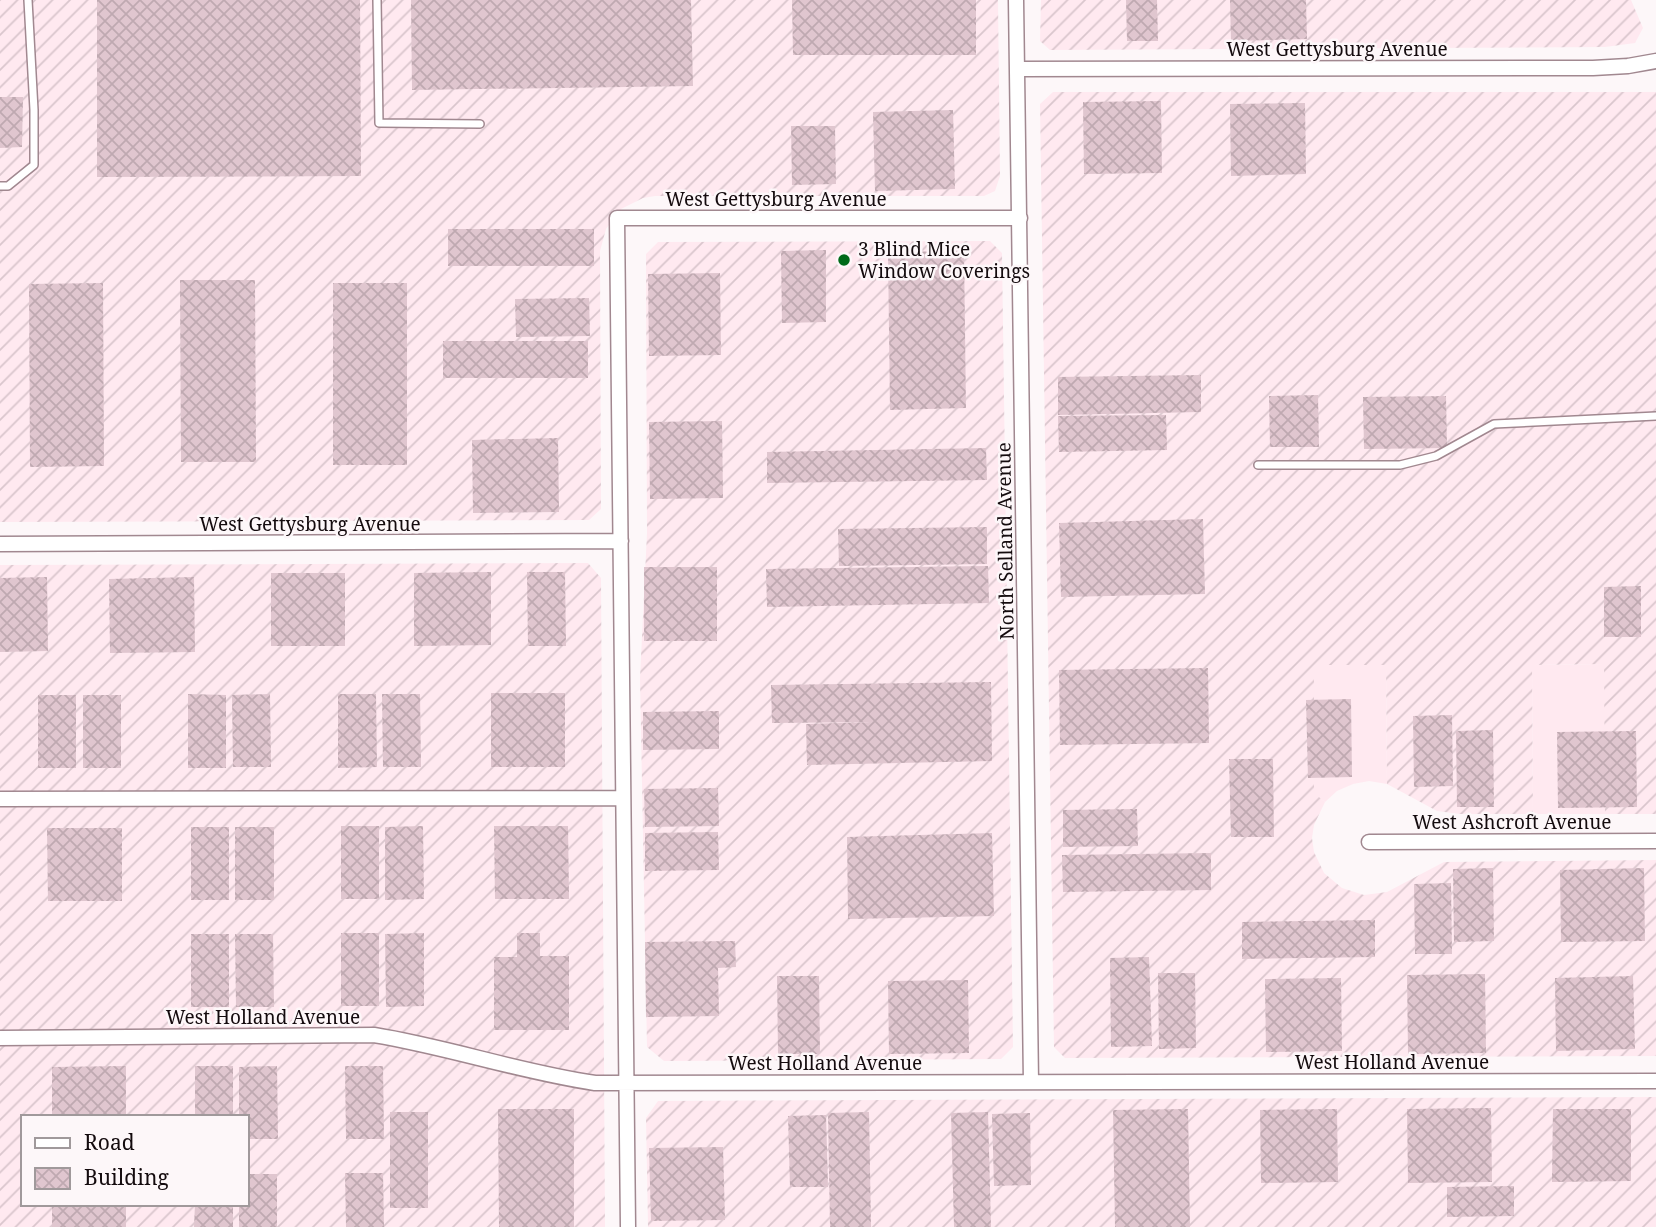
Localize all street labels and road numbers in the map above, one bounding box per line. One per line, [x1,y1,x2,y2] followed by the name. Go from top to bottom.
[1226,36,1448,62] street label: West Gettysburg Avenue
[665,186,887,212] street label: West Gettysburg Avenue
[990,442,1020,640] street label: North Selland Avenue
[199,511,421,537] street label: West Gettysburg Avenue
[1413,809,1611,835] street label: West Ashcroft Avenue
[166,1004,360,1030] street label: West Holland Avenue
[1295,1049,1489,1075] street label: West Holland Avenue
[728,1050,922,1076] street label: West Holland Avenue

